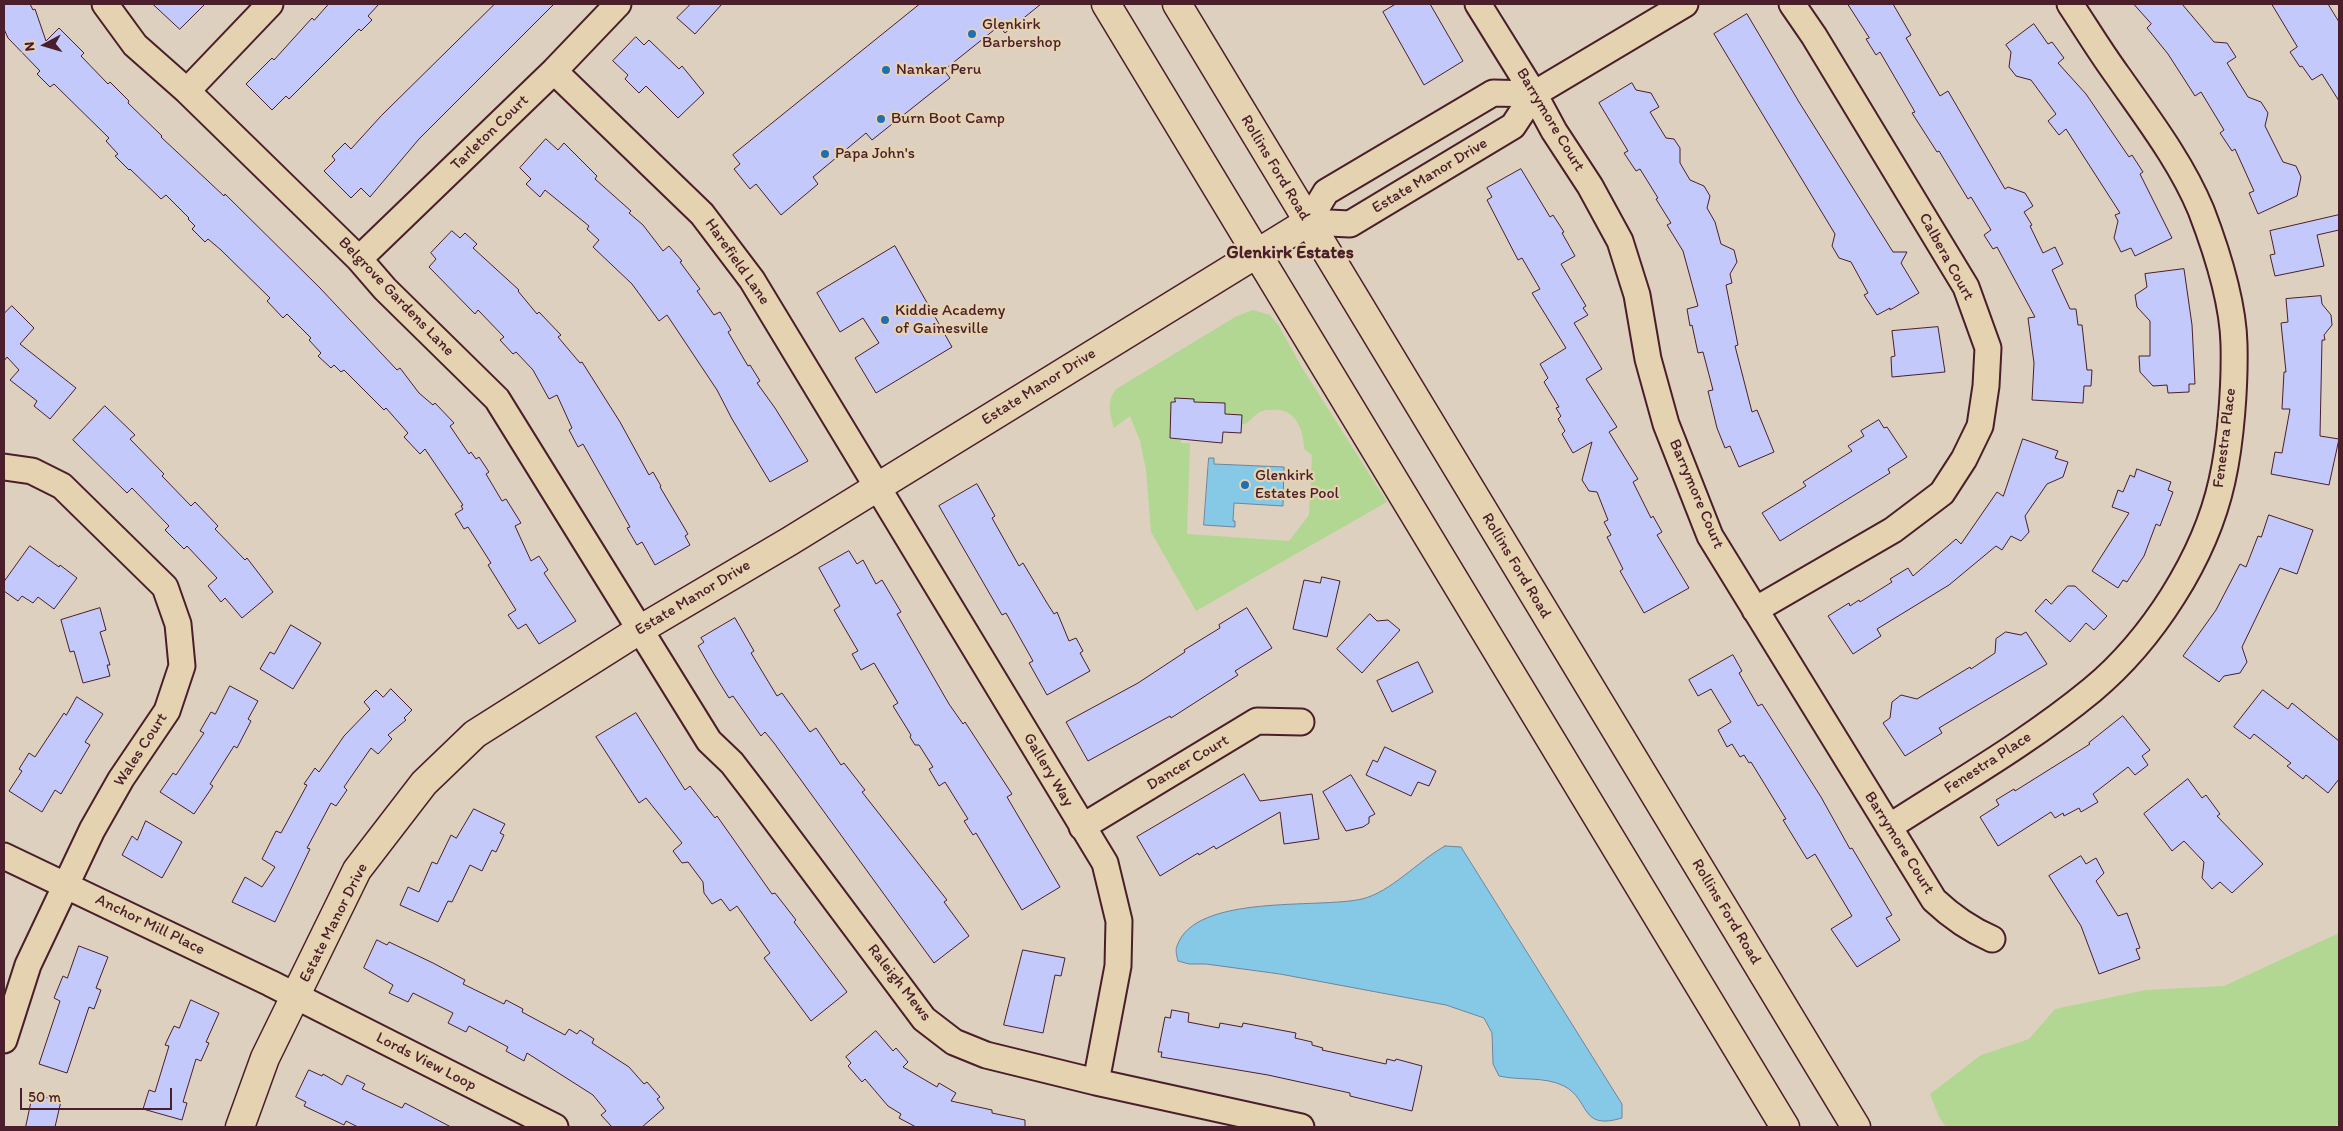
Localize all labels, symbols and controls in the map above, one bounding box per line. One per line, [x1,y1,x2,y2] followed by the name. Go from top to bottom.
[982,15,1061,53] place label: Glenkirk Barbershop
[20,20,70,70] north arrow
[966,28,978,40] marker: Glenkirk Barbershop
[21,41,39,52] text: N
[896,60,982,80] place label: Nankar Peru
[880,64,892,76] marker: Nankar Peru
[1512,65,1588,175] street label: Barrymore Court
[447,91,533,175] street label: Tarleton Court
[891,109,1005,129] place label: Burn Boot Camp
[1236,112,1314,224] street label: Rollins Ford Road
[875,113,887,125] marker: Burn Boot Camp
[1369,134,1491,218] street label: Estate Manor Drive
[835,144,915,164] place label: Papa John's
[819,148,831,160] marker: Papa John's
[1914,210,1978,304] street label: Calbera Court
[700,215,774,309] street label: Harefield Lane
[334,233,458,361] street label: Belgrove Gardens Lane
[1226,242,1354,264] district label: Glenkirk Estates
[895,301,1005,339] place label: Kiddie Academy of Gainesville
[879,314,891,326] marker: Kiddie Academy of Gainesville
[978,344,1100,430] street label: Estate Manor Drive
[2209,387,2241,489] street label: Fenestra Place
[1664,436,1728,552] street label: Barrymore Court
[1255,466,1339,504] place label: Glenkirk Estates Pool
[1239,479,1251,491] marker: Glenkirk Estates Pool
[1477,510,1555,622] street label: Rollins Ford Road
[632,556,754,640] street label: Estate Manor Drive
[110,710,172,790] street label: Wales Court
[1941,728,2035,798] street label: Fenestra Place
[1019,730,1077,810] street label: Gallery Way
[1143,731,1233,795] street label: Dancer Court
[1860,788,1938,898] street label: Barrymore Court
[1687,856,1765,968] street label: Rollins Ford Road
[296,860,372,986] street label: Estate Manor Drive
[92,890,208,960] street label: Anchor Mill Place
[863,941,935,1025] street label: Raleigh Mews
[372,1028,480,1096] street label: Lords View Loop
[22,1078,175,1110] scale bar
[28,1088,61,1106] text: 50 m

